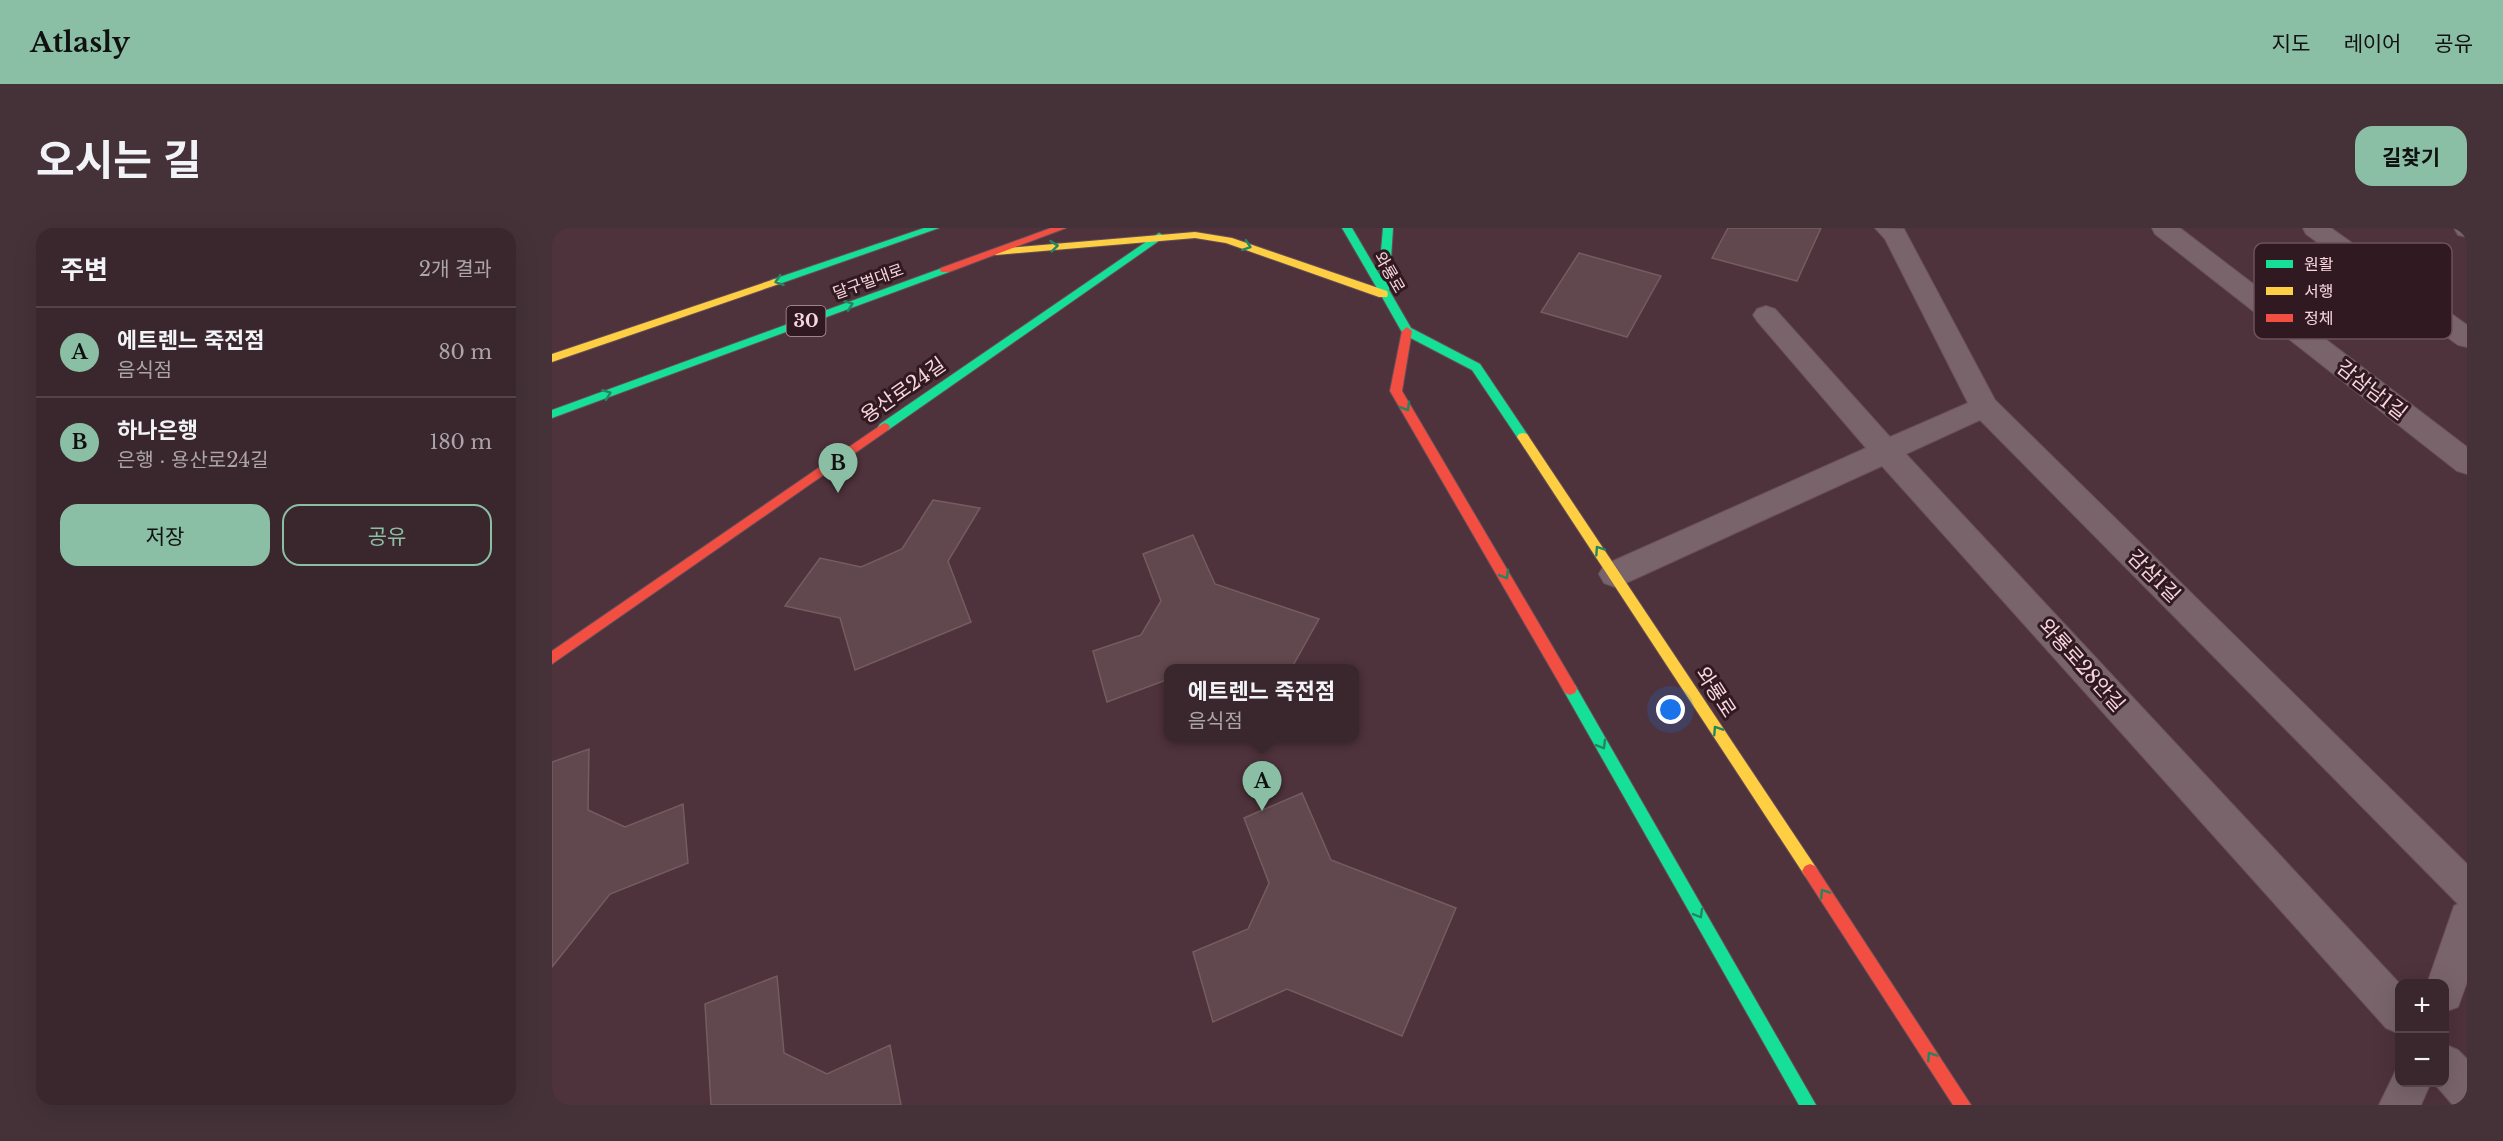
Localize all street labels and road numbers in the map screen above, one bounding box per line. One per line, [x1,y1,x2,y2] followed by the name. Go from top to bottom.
[1370,248,1410,296] street label: 와룡로
[830,259,906,303] street label: 달구벌대로
[786,306,826,336] road number: 30
[856,352,950,428] street label: 용산로24길
[2332,355,2412,425] street label: 감삼남1길
[2123,545,2185,607] street label: 감삼1길
[2034,614,2130,716] street label: 와룡로28안길
[1691,662,1741,722] street label: 와룡로

